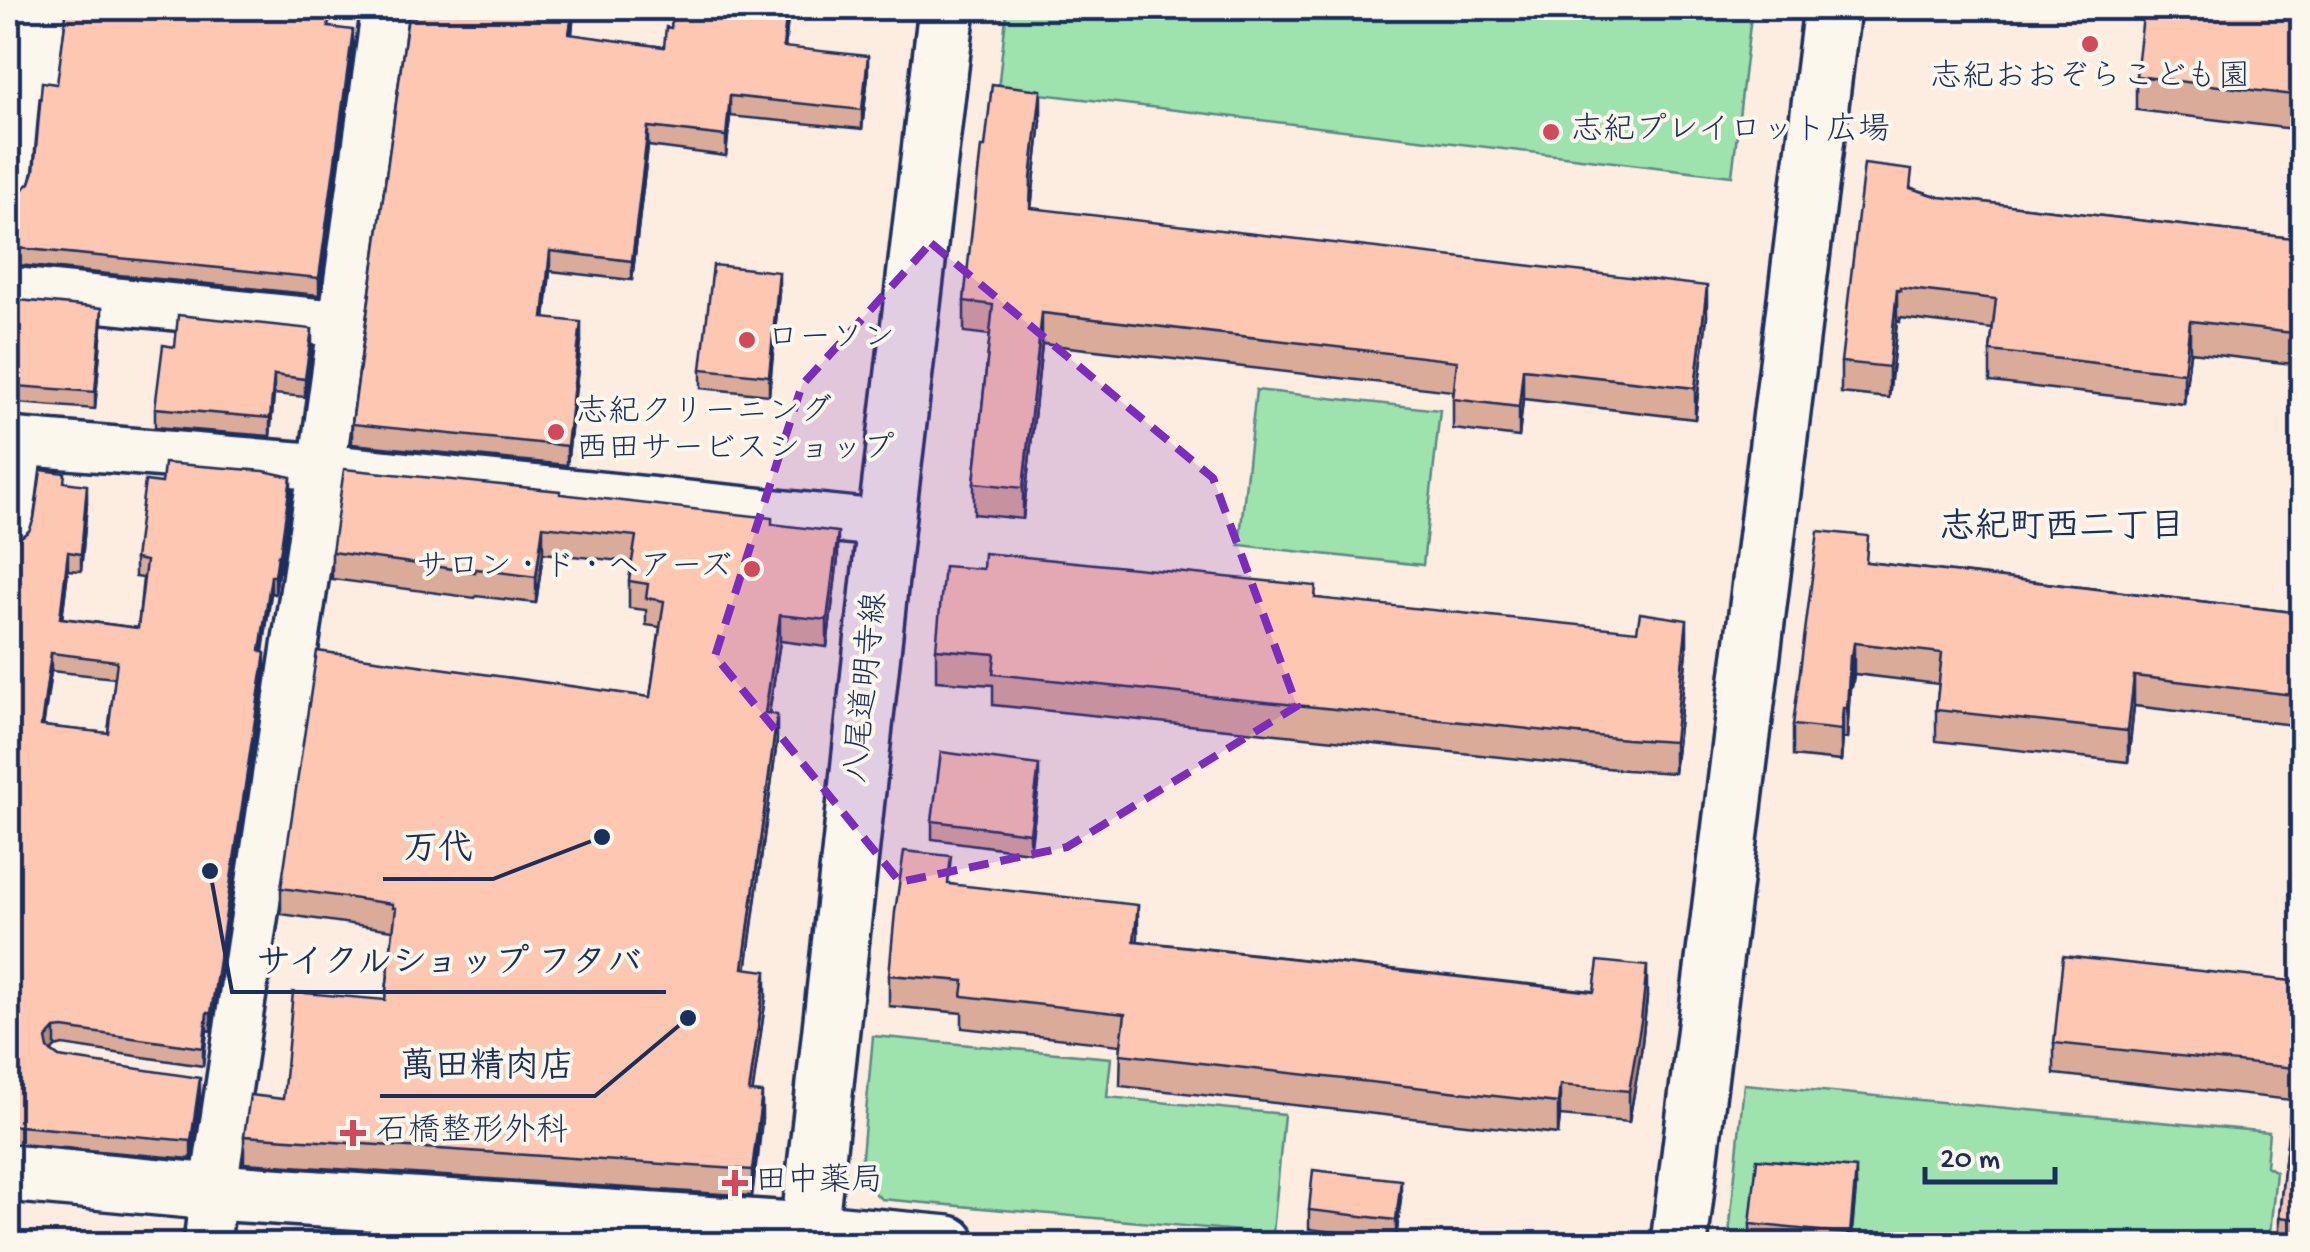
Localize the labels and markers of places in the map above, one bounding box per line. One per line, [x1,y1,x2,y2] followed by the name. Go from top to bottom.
[2079,33,2101,55] marker: 志紀おおぞらこども園
[1930,59,2250,98] place label: 志紀おおぞらこども園
[1571,112,1890,151] place label: 志紀プレイロット広場
[1540,121,1562,143] marker: 志紀プレイロット広場
[767,321,895,359] place label: ローソン
[736,329,758,351] marker: ローソン
[576,394,895,470] place label: 志紀クリーニング 西田サービスショップ
[545,421,567,443] marker: 志紀クリーニング 西田サービスショップ
[416,550,732,588] place label: サロン・ド・ヘアーズ
[741,558,763,580] marker: サロン・ド・ヘアーズ
[383,814,493,879] callout: 万代
[232,927,666,992] callout: サイクルショップ フタバ
[380,1031,595,1096] callout: 萬田精肉店
[376,1113,568,1152] place label: 石橋整形外科
[340,1120,366,1146] marker: 石橋整形外科
[755,1162,883,1202] place label: 田中薬局
[724,1172,746,1194] marker: 田中薬局

